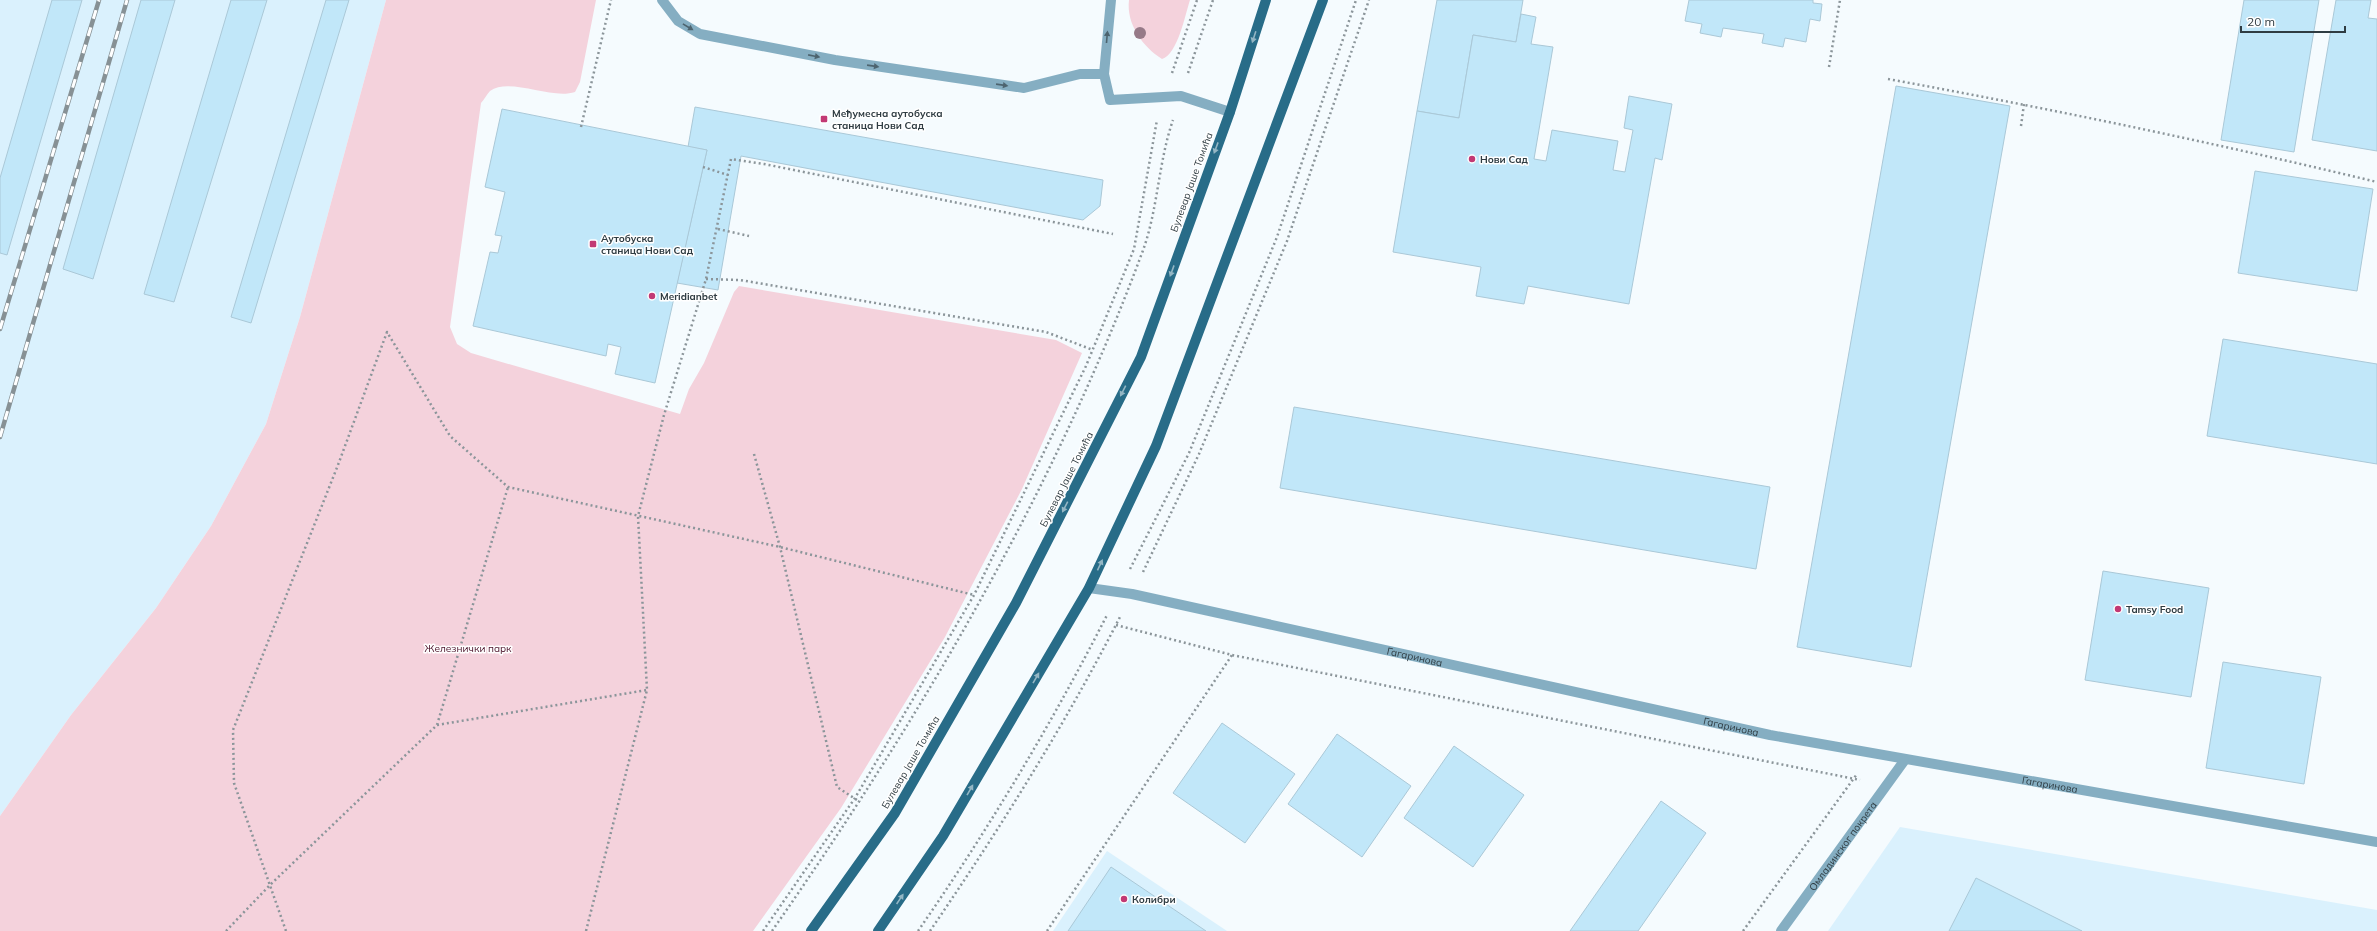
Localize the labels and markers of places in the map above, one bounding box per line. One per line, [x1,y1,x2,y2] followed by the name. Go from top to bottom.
[832,107,943,132] place label: Међумесна аутобуска станица Нови Сад
[819,114,829,124] marker: Међумесна аутобуска станица Нови Сад
[1480,153,1529,166] place label: Нови Сад
[1467,154,1477,164] marker: Нови Сад
[601,232,694,257] place label: Аутобуска станица Нови Сад
[588,239,598,249] marker: Аутобуска станица Нови Сад
[660,290,717,303] place label: Meridianbet
[647,291,657,301] marker: Meridianbet
[2126,603,2183,616] place label: Tamsy Food
[2113,604,2123,614] marker: Tamsy Food
[1132,893,1176,906] place label: Колибри
[1119,894,1129,904] marker: Колибри

